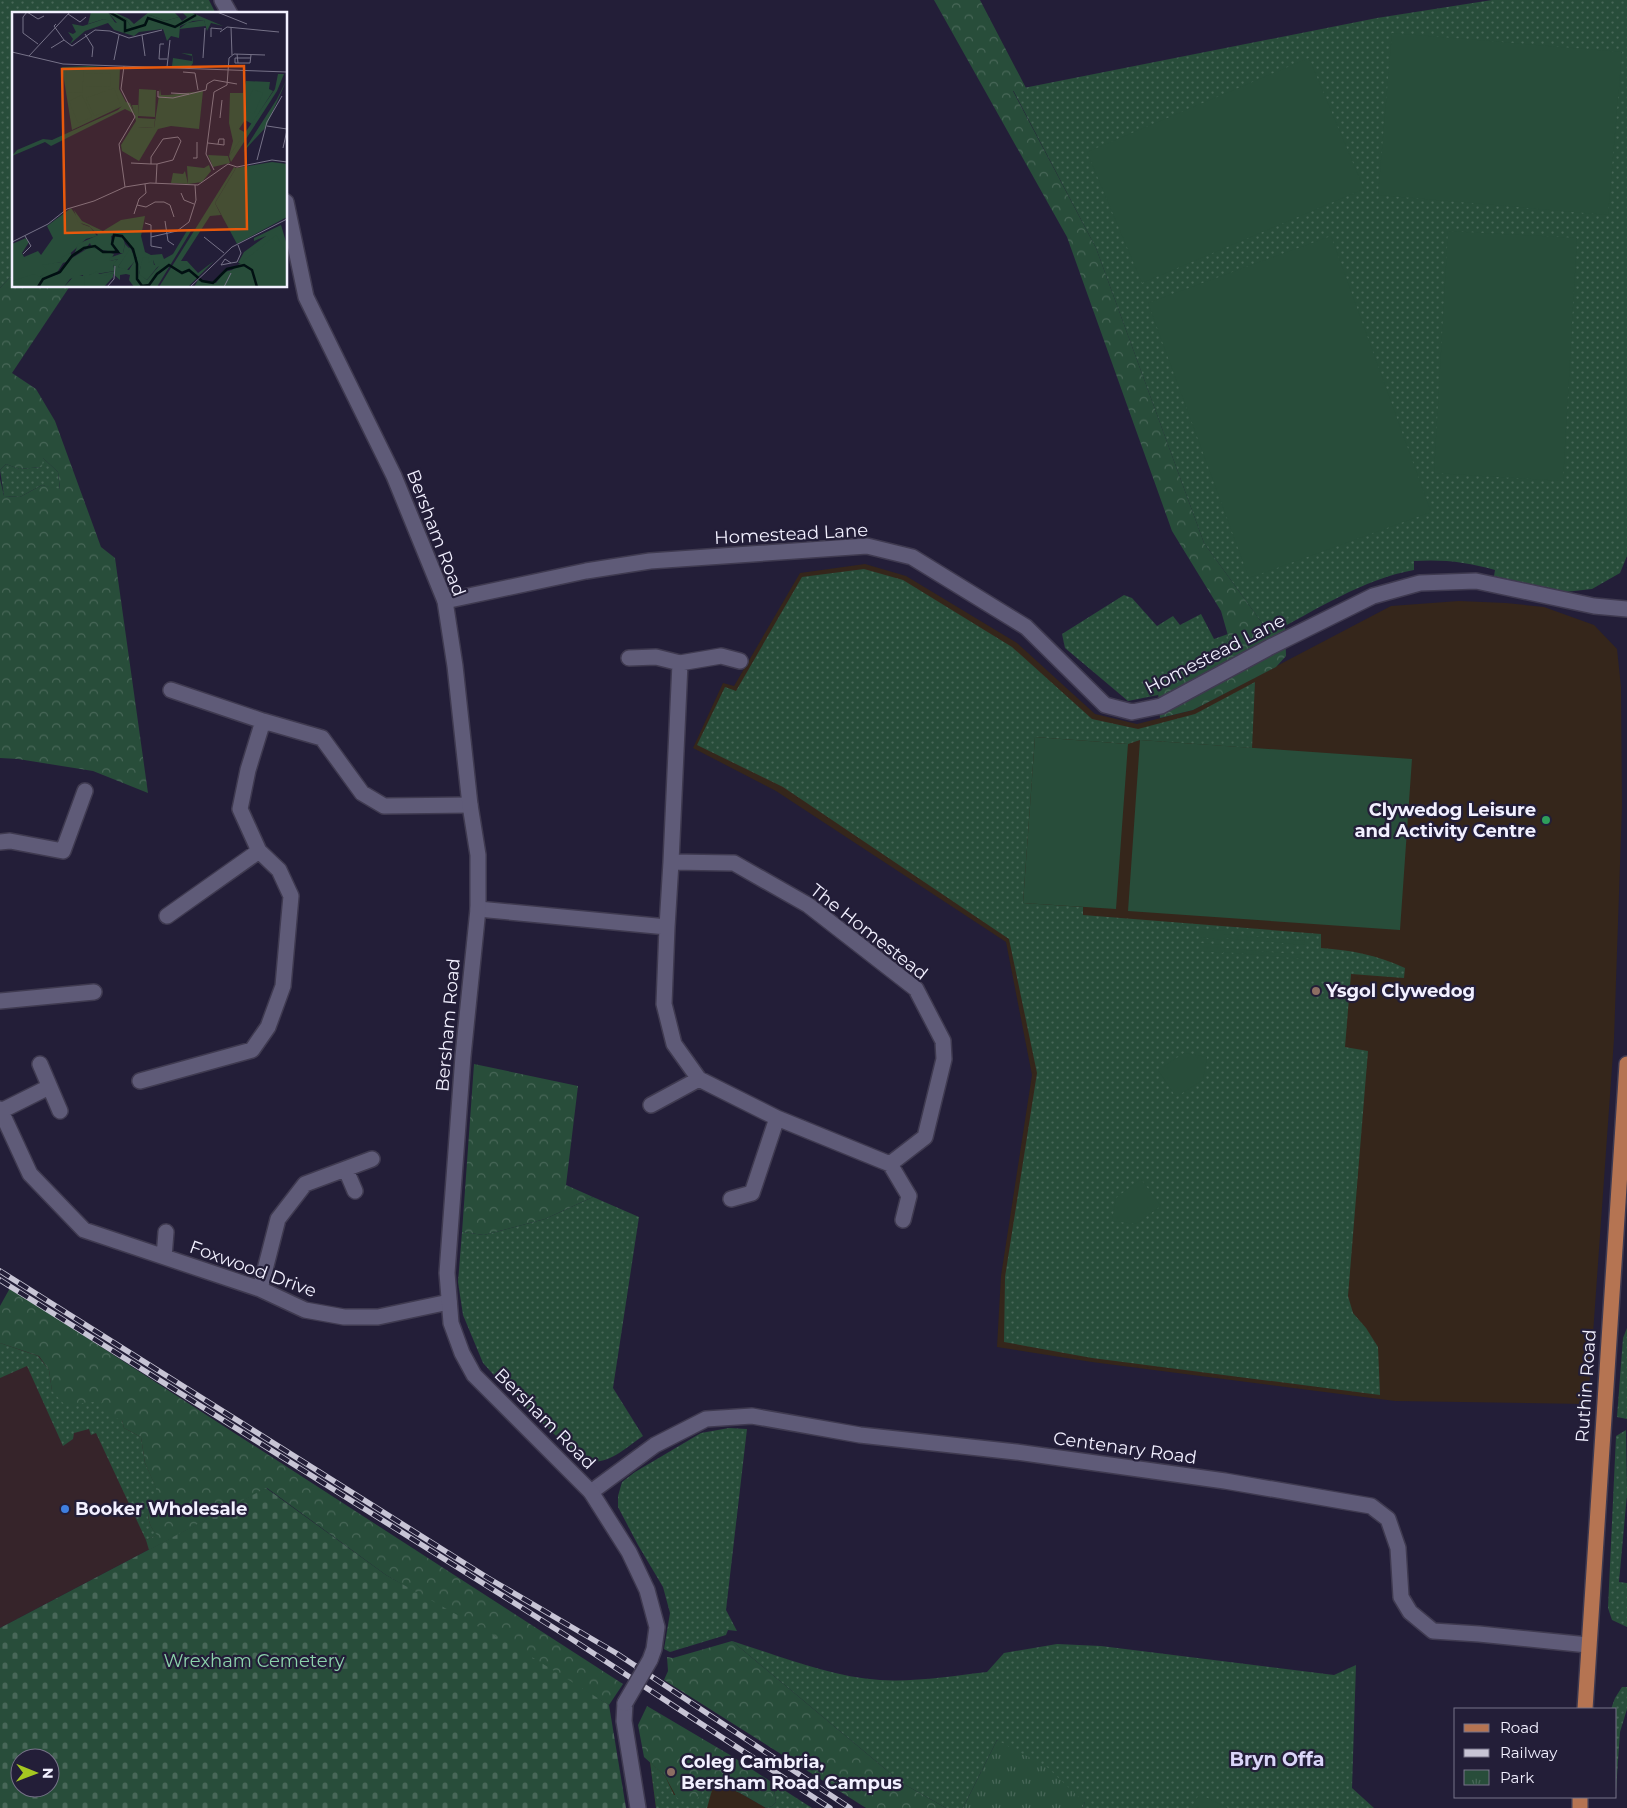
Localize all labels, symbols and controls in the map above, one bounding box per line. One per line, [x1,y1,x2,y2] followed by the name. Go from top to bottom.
[12,12,288,288] inset map
[402,466,470,600] street label: Bersham Road
[714,519,869,549] street label: Homestead Lane
[1141,609,1289,699] street label: Homestead Lane
[1354,799,1536,842] place label: Clywedog Leisure and Activity Centre
[1540,814,1552,826] marker: Clywedog Leisure and Activity Centre
[806,879,932,985] street label: The Homestead
[431,957,465,1093] street label: Bersham Road
[1325,980,1475,1002] place label: Ysgol Clywedog
[1310,985,1322,997] marker: Ysgol Clywedog
[187,1236,320,1302] street label: Foxwood Drive
[1571,1329,1601,1443] street label: Ruthin Road
[490,1364,600,1474] street label: Bersham Road
[1052,1427,1198,1469] street label: Centenary Road
[75,1498,247,1520] place label: Booker Wholesale
[59,1503,71,1515] marker: Booker Wholesale
[163,1650,345,1672] park label: Wrexham Cemetery
[1454,1708,1617,1798] legend
[1500,1718,1539,1737] text: Road
[1500,1743,1558,1762] text: Railway
[10,1748,60,1798] north arrow
[1229,1748,1325,1771] district label: Bryn Offa
[681,1751,902,1794] place label: Coleg Cambria, Bersham Road Campus
[665,1766,677,1778] marker: Coleg Cambria, Bersham Road Campus
[39,1767,57,1779] text: N
[1500,1768,1534,1787] text: Park

